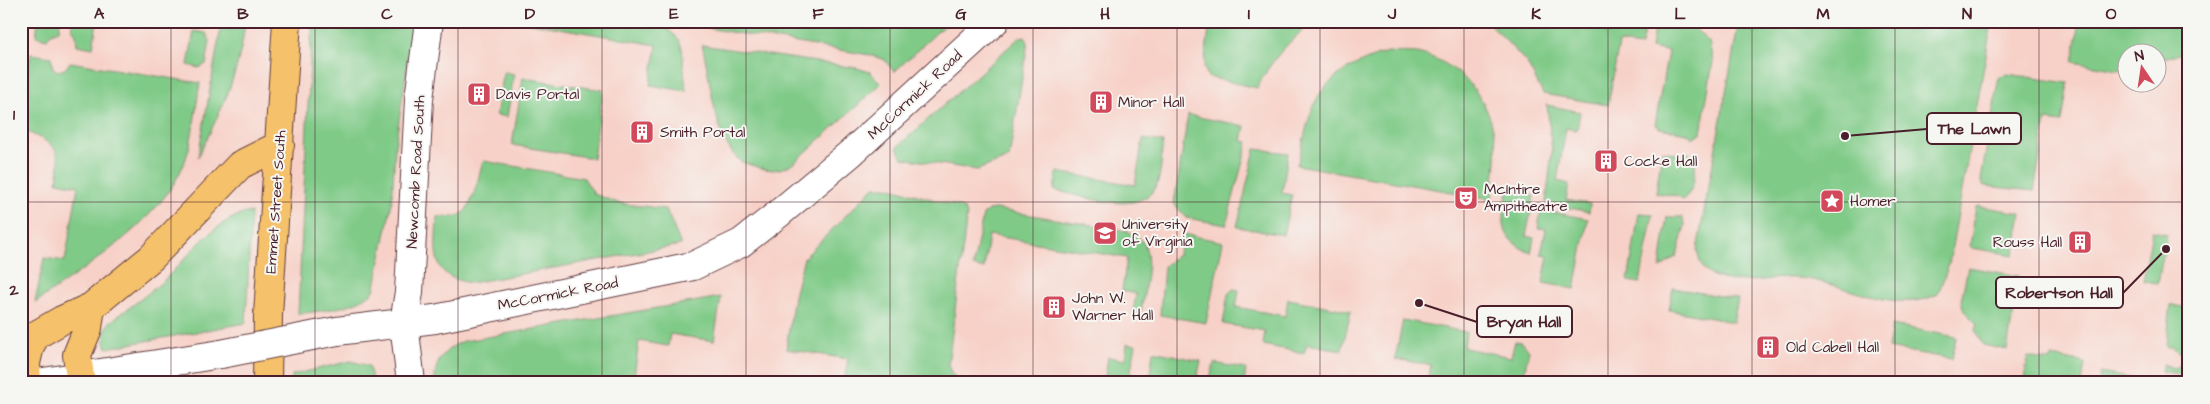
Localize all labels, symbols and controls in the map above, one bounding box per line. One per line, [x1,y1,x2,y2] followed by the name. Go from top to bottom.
[94,3,105,25] text: A
[237,3,249,25] text: B
[381,3,393,25] text: C
[525,3,536,25] text: D
[669,3,679,25] text: E
[812,3,824,25] text: F
[955,3,967,25] text: G
[1100,3,1110,25] text: H
[1248,3,1250,25] text: I
[1387,3,1397,25] text: J
[1531,3,1541,25] text: K
[1674,3,1686,25] text: L
[1816,3,1830,25] text: M
[1962,3,1972,25] text: N
[2106,3,2117,25] text: O
[2118,42,2168,92] north arrow
[863,45,967,144] street label: McCormick Road
[2133,46,2146,67] text: N
[466,81,492,107] building icon: Davis Portal
[496,84,579,105] place label: Davis Portal
[1088,89,1114,115] building icon: Minor Hall
[1118,92,1184,113] place label: Minor Hall
[402,94,431,249] street label: Newcomb Road South
[13,104,16,126] text: 1
[1927,113,2021,144] callout: The Lawn
[1936,118,2011,140] text: The Lawn
[629,119,655,145] building icon: Smith Portal
[660,122,745,143] place label: Smith Portal
[261,129,292,275] street label: Emmet Street South
[1593,148,1619,174] building icon: Cocke Hall
[1624,151,1697,172] place label: Cocke Hall
[1484,179,1568,217] place label: McIntire Ampitheatre
[1453,185,1479,211] theatre icon: McIntire Ampitheatre
[1819,188,1845,214] place icon: Homer
[1850,191,1896,212] place label: Homer
[1122,214,1193,253] place label: University of Virginia
[1092,220,1118,246] school or university icon: University of Virginia
[2067,229,2093,255] building icon: Rouss Hall
[1993,232,2062,253] place label: Rouss Hall
[496,272,620,316] street label: McCormick Road
[1996,277,2123,308] callout: Robertson Hall
[8,279,19,301] text: 2
[2005,282,2113,304] text: Robertson Hall
[1072,288,1153,326] place label: John W. Warner Hall
[1041,294,1067,320] building icon: John W. Warner Hall
[1477,306,1572,337] callout: Bryan Hall
[1487,311,1562,334] text: Bryan Hall
[1755,334,1781,360] building icon: Old Cabell Hall
[1786,337,1879,358] place label: Old Cabell Hall

